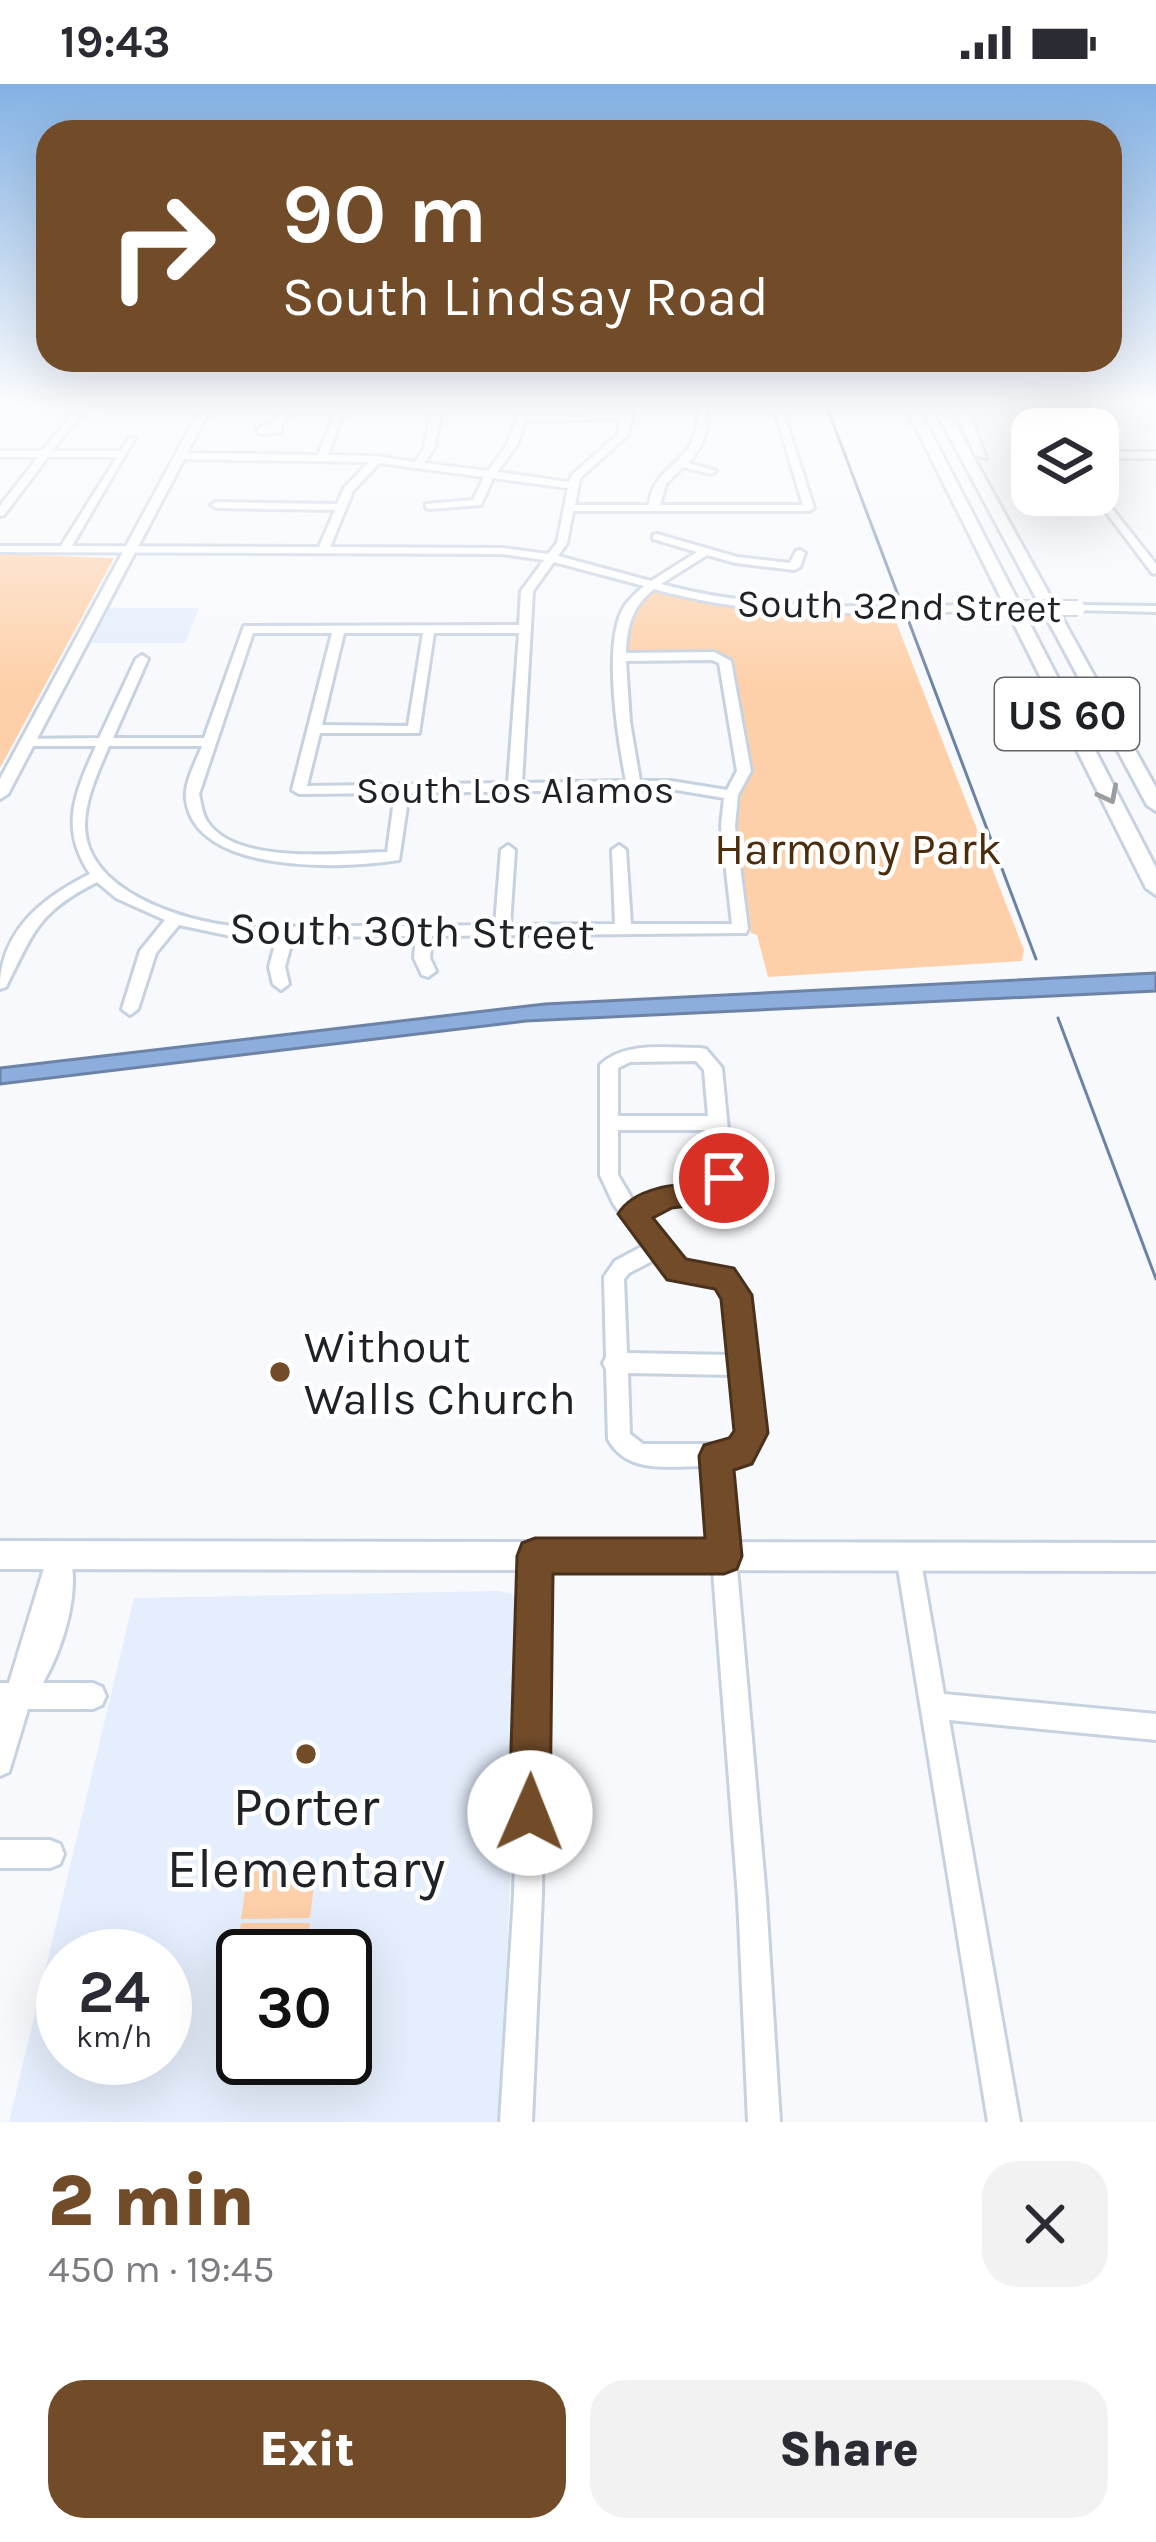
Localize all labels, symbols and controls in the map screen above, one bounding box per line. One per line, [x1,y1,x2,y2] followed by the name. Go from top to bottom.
[60,16,170,68] text: 19:43
[282,165,487,263] text: 90 m
[84,168,240,324] icon: right
[282,265,769,329] text: South Lindsay Road
[1011,408,1119,516] map controls
[1011,408,1119,516] button: layers
[736,580,1062,632] street label: South 32nd Street
[995,678,1139,750] road number: US 60
[356,767,674,813] street label: South Los Alamos
[1094,783,1118,804] one-way arrow
[714,823,1002,876] park label: Harmony Park
[229,902,595,960] street label: South 30th Street
[673,1127,775,1229] pin
[691,1145,757,1211] icon: arrive
[304,1321,576,1425] place label: Without Walls Church
[267,1359,293,1385] marker: Without Walls Church
[293,1741,319,1767] marker: Porter Elementary
[467,1750,593,1876] position arrow
[167,1775,445,1901] place label: Porter Elementary
[216,1929,372,2085] speed limit sign: 30
[78,1957,150,2027] text: 24
[76,2019,152,2055] text: km/h
[48,2159,254,2243] text: 2 min
[982,2161,1108,2287] button: close
[48,2246,274,2292] text: 450 m · 19:45
[48,2380,566,2518] button: Exit
[590,2380,1108,2518] button: Share

